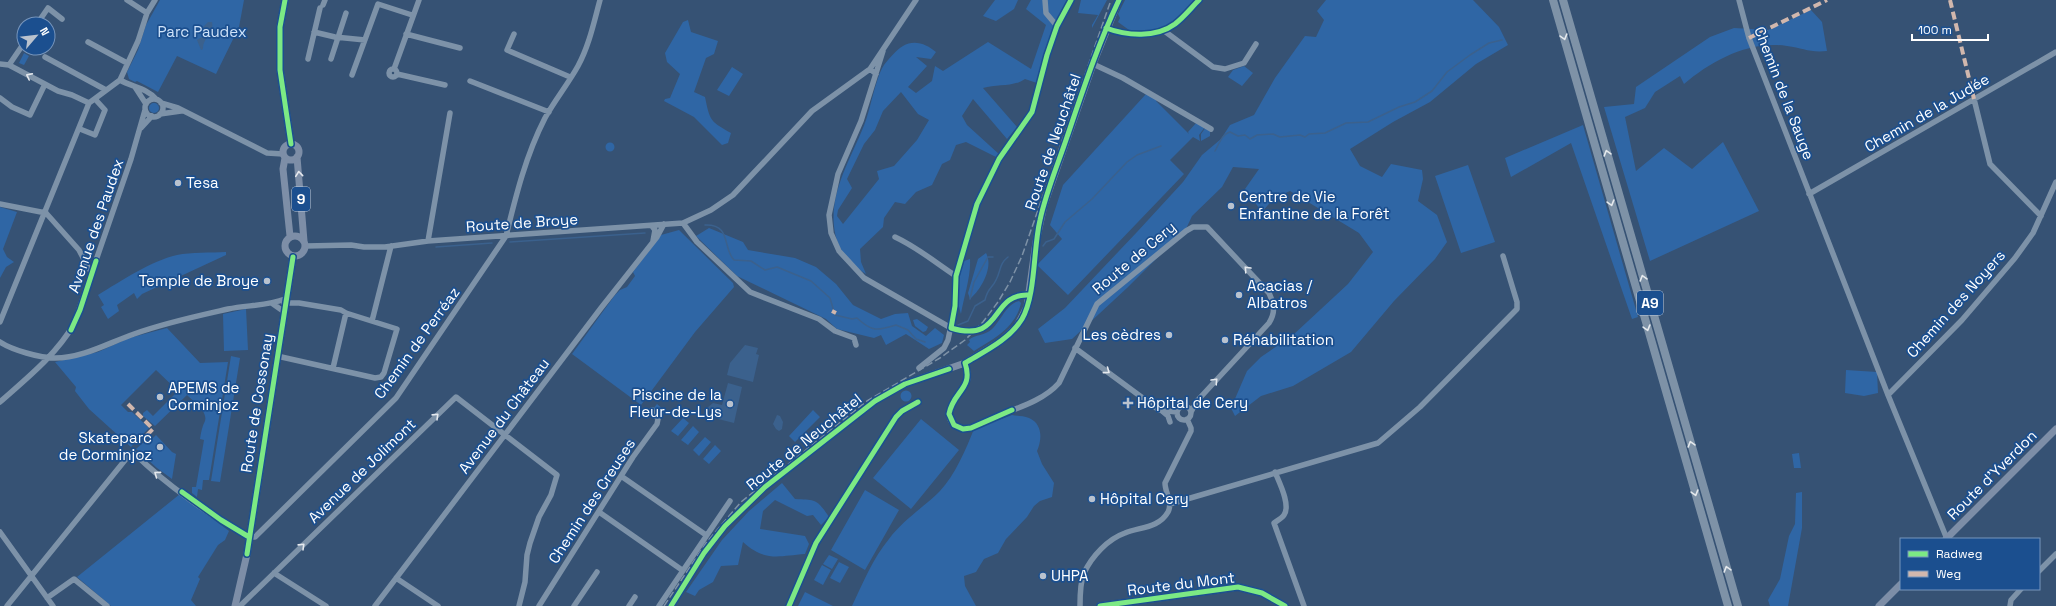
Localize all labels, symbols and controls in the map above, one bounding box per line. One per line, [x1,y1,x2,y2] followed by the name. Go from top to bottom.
[16,16,56,56] north arrow
[1912,16,1988,42] scale bar
[157,22,247,41] park label: Parc Paudex
[1918,22,1952,38] text: 100 m
[1750,24,1819,162] street label: Chemin de la Sauge
[37,25,53,38] text: N
[1559,34,1568,41] one-way arrow
[1861,69,1993,156] street label: Chemin de la Judée
[1020,71,1085,213] street label: Route de Neuchâtel
[25,73,33,80] one-way arrow
[1603,150,1612,157] one-way arrow
[64,156,127,295] street label: Avenue des Paudex
[295,171,304,177] one-way arrow
[186,173,219,192] place label: Tesa
[173,178,183,188] marker: Tesa
[292,187,310,211] road number: 9
[1239,187,1390,223] place label: Centre de Vie Enfantine de la Forêt
[1606,199,1615,206] one-way arrow
[1226,201,1236,211] marker: Centre de Vie Enfantine de la Forêt
[465,209,579,236] street label: Route de Broye
[1088,217,1179,298] street label: Route de Cery
[1902,246,2009,361] street label: Chemin des Noyers
[1245,266,1252,274] one-way arrow
[139,271,259,290] place label: Temple de Broye
[1639,275,1648,282] one-way arrow
[262,276,272,286] marker: Temple de Broye
[1247,276,1313,312] place label: Acacias / Albatros
[370,283,464,402] street label: Chemin de Perréaz
[1234,290,1244,300] marker: Acacias / Albatros
[1637,291,1663,315] road number: A9
[1642,324,1651,331] one-way arrow
[1083,325,1161,344] place label: Les cèdres
[1164,330,1174,340] marker: Les cèdres
[1233,330,1334,349] place label: Réhabilitation
[236,332,277,474] street label: Route de Cossonay
[1220,335,1230,345] marker: Réhabilitation
[454,354,553,477] street label: Avenue du Château
[1103,366,1110,373] one-way arrow
[168,378,240,414] place label: APEMS de Corminjoz
[1210,378,1218,386] one-way arrow
[629,385,722,421] place label: Piscine de la Fleur-de-Lys
[742,389,865,494] street label: Route de Neuchâtel
[155,392,165,402] marker: APEMS de Corminjoz
[1137,393,1248,412] place label: Hôpital de Cery
[1122,397,1134,409] marker: Hôpital de Cery
[725,399,735,409] marker: Piscine de la Fleur-de-Lys
[304,414,420,527] street label: Avenue de Jolimont
[431,414,439,421] one-way arrow
[1943,426,2040,523] street label: Route d'Yverdon
[59,428,152,464] place label: Skateparc de Corminjoz
[544,435,639,567] street label: Chemin des Creuses
[1687,440,1696,447] one-way arrow
[155,442,165,452] marker: Skateparc de Corminjoz
[155,472,162,479] one-way arrow
[1100,489,1189,508] place label: Hôpital Cery
[1690,489,1699,496] one-way arrow
[1087,494,1097,504] marker: Hôpital Cery
[1900,538,2040,590] legend
[297,543,305,551] one-way arrow
[1936,546,1982,562] text: Radweg
[1723,565,1732,572] one-way arrow
[1051,566,1089,585] place label: UHPA
[1936,566,1961,582] text: Weg
[1126,567,1236,600] street label: Route du Mont
[1038,571,1048,581] marker: UHPA

